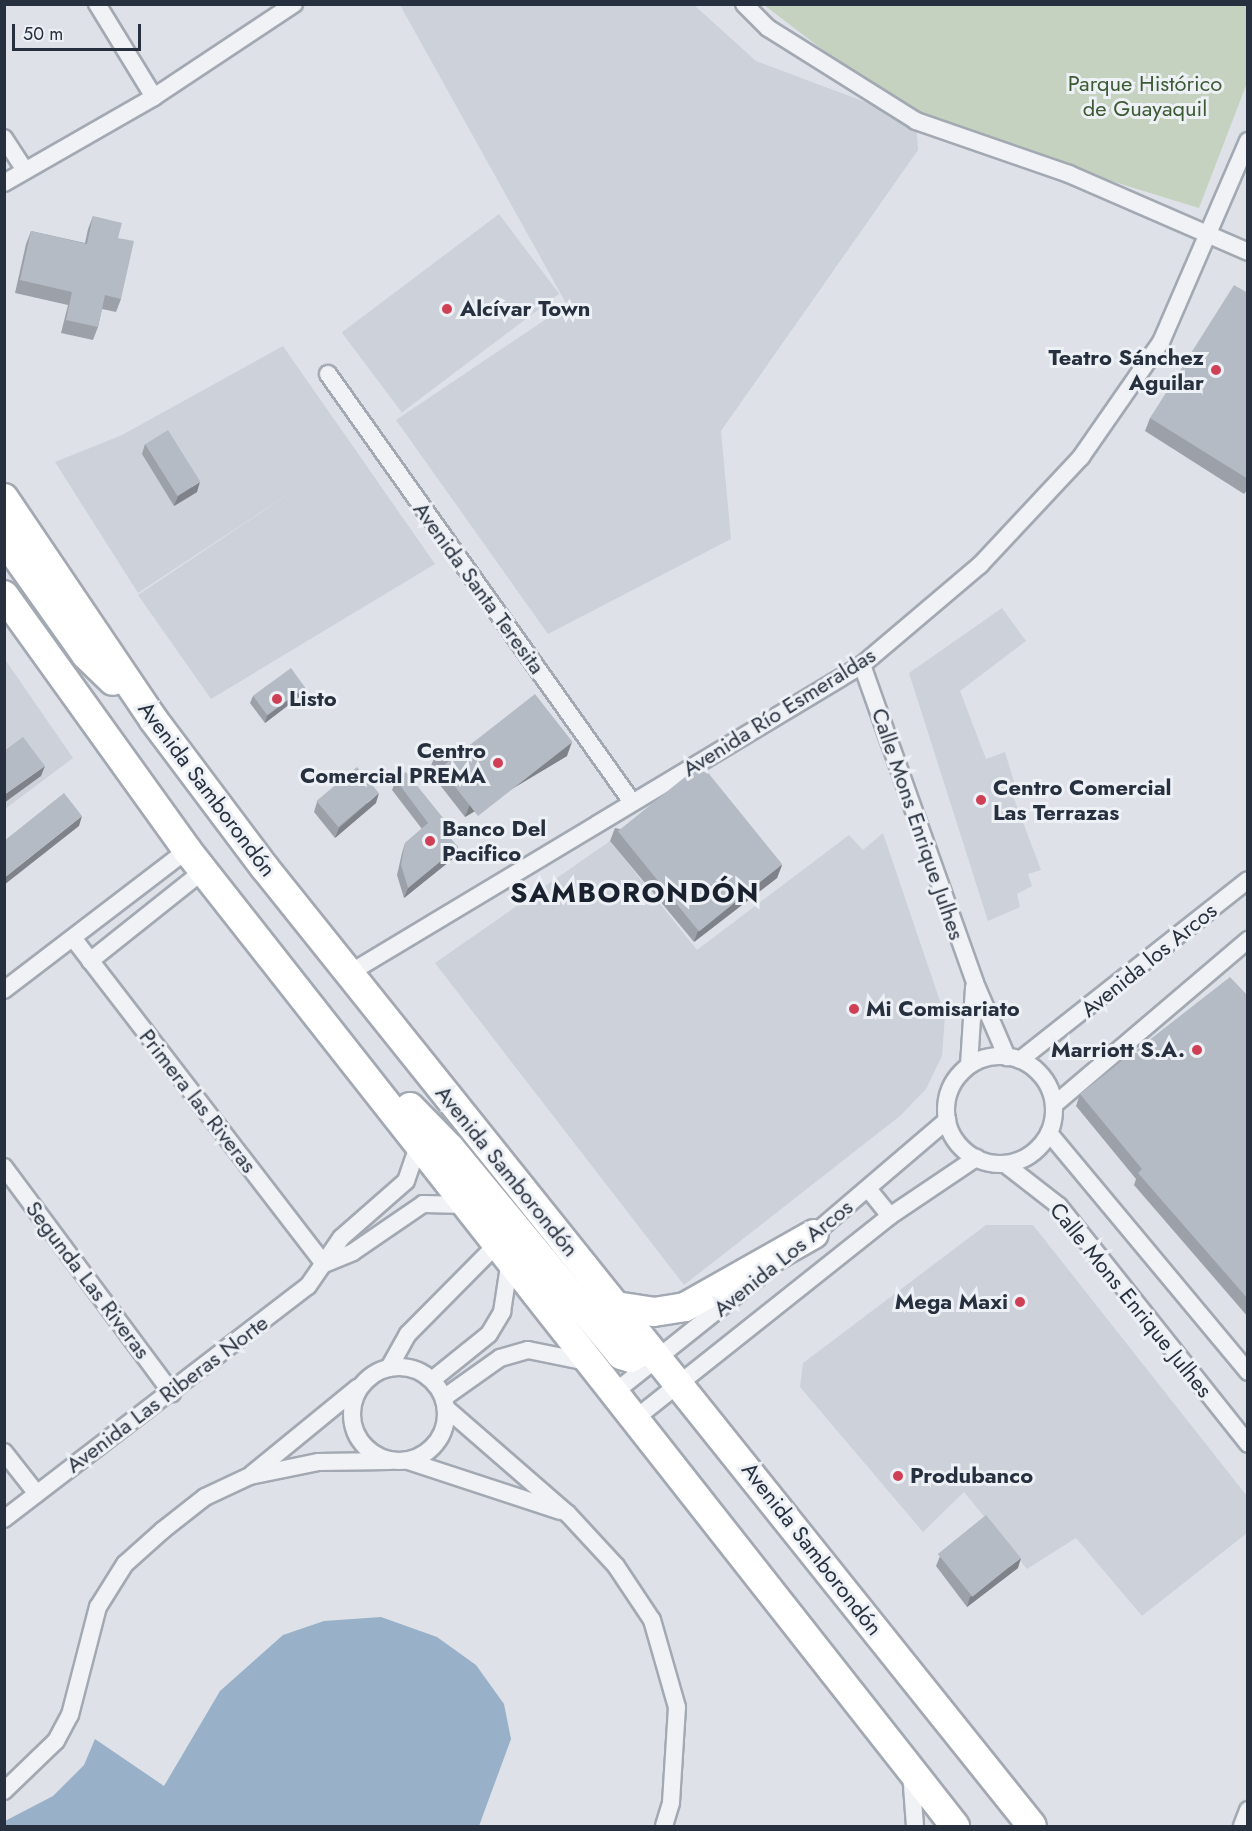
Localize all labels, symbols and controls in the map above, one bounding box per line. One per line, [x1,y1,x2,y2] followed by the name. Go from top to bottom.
[15,12,144,50] scale bar
[23,21,63,47] text: 50 m
[1068,70,1222,122] park label: Parque Histórico de Guayaquil
[460,296,590,322] place label: Alcívar Town
[438,300,456,318] marker: Alcívar Town
[1049,344,1204,396] place label: Teatro Sánchez Aguilar
[1209,363,1223,377] marker: Teatro Sánchez Aguilar
[408,497,550,679] street label: Avenida Santa Teresita
[678,642,880,782] street label: Avenida Río Esmeraldas
[289,686,337,712] place label: Listo
[270,692,284,706] marker: Listo
[133,696,281,882] street label: Avenida Samborondón
[866,705,970,943] street label: Calle Mons Enrique Julhes
[300,737,486,788] place label: Centro Comercial PREMA
[491,756,505,770] marker: Centro Comercial PREMA
[993,774,1171,825] place label: Centro Comercial Las Terrazas
[974,793,988,807] marker: Centro Comercial Las Terrazas
[442,815,546,866] place label: Banco Del Pacifico
[423,834,437,848] marker: Banco Del Pacifico
[510,876,760,910] district label: SAMBORONDÓN
[1076,897,1222,1023] street label: Avenida los Arcos
[866,996,1020,1022] place label: Mi Comisariato
[847,1002,861,1016] marker: Mi Comisariato
[134,1024,262,1178] street label: Primera las Riveras
[1051,1037,1185,1063] place label: Marriott S.A.
[1190,1043,1204,1057] marker: Marriott S.A.
[430,1080,584,1262] street label: Avenida Samborondón
[708,1194,858,1322] street label: Avenida Los Arcos
[20,1196,156,1364] street label: Segunda Las Riveras
[1044,1197,1218,1403] street label: Calle Mons Enrique Julhes
[895,1289,1008,1315] place label: Mega Maxi
[1013,1295,1027,1309] marker: Mega Maxi
[61,1310,273,1478] street label: Avenida Las Riberas Norte
[736,1457,888,1641] street label: Avenida Samborondón
[910,1463,1033,1489] place label: Produbanco
[891,1469,905,1483] marker: Produbanco

